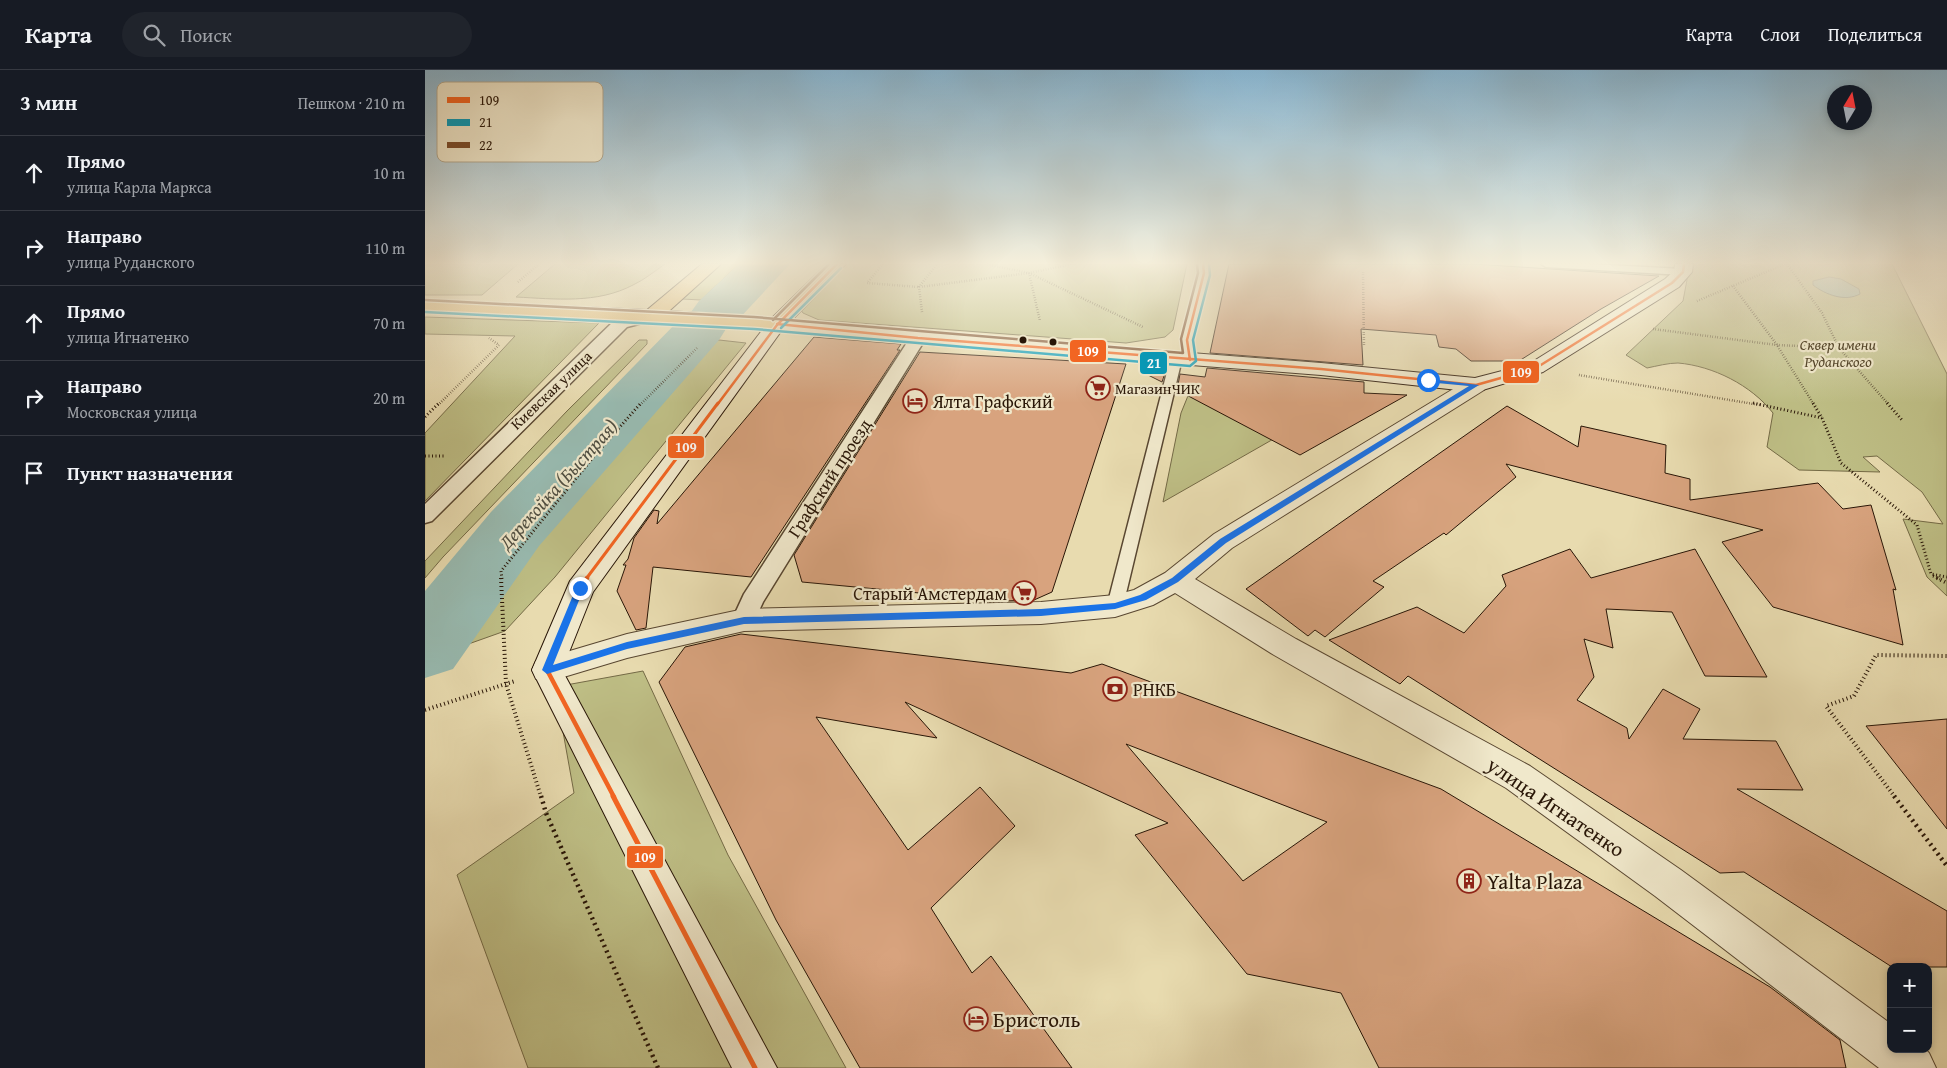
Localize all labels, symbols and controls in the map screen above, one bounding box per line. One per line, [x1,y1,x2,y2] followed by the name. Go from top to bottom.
[122,12,472,57] search box
[25,17,92,52] text: Карта
[140,21,168,49] icon: search
[180,21,232,49] text: Поиск
[1686,21,1733,48] text: Карта
[1761,21,1800,48] text: Слои
[1828,21,1922,48] text: Поделиться
[437,82,603,162] legend
[1827,85,1872,130] north arrow
[20,87,77,118] text: 3 мин
[479,90,499,110] text: 109
[298,91,405,115] text: Пешком · 210 m
[479,112,492,132] text: 21
[479,135,492,155] text: 22
[67,147,125,175] text: Прямо
[20,159,48,187] icon: ahead
[373,161,405,185] text: 10 m
[67,175,212,199] text: улица Карла Маркса
[67,222,142,250] text: Направо
[20,234,48,262] icon: right
[365,236,405,260] text: 110 m
[67,250,195,274] text: улица Руданского
[67,297,125,325] text: Прямо
[20,309,48,337] icon: ahead
[373,311,405,335] text: 70 m
[67,325,189,349] text: улица Игнатенко
[1800,334,1877,372] park label: Сквер имени Руданского
[1018,335,1028,345] unlabelled marker
[1048,337,1058,347] unlabelled marker
[1069,339,1107,363] line badge: 109
[1077,341,1099,361] text: 109
[506,345,597,434] street label: Киевская улица
[1139,351,1168,375] line badge: 21
[1147,353,1161,373] text: 21
[1502,360,1540,384] line badge: 109
[1510,362,1532,382] text: 109
[1417,369,1440,392] route start
[67,372,142,400] text: Направо
[1085,375,1111,401] supermarket icon: МагазинЧИК
[1115,378,1201,399] place label: МагазинЧИК
[20,384,48,412] icon: right
[373,386,405,410] text: 20 m
[902,388,928,414] hotel icon: Ялта Графский
[932,388,1053,415] place label: Ялта Графский
[67,400,197,424] text: Московская улица
[491,413,624,556] water label: Дерекойка (Быстрая)
[780,413,878,543] street label: Графский проезд
[667,435,705,459] line badge: 109
[675,437,697,457] text: 109
[20,459,48,487] icon: arrive
[67,459,233,487] text: Пункт назначения
[569,577,592,600] route end
[853,580,1007,607] place label: Старый Амстердам
[1011,580,1037,606] supermarket icon: Старый Амстердам
[1102,676,1128,702] bank icon: РНКБ
[1133,676,1176,703] place label: РНКБ
[1480,749,1631,865] street label: улица Игнатенко
[626,845,664,869] line badge: 109
[634,847,656,867] text: 109
[1487,866,1582,897] place label: Yalta Plaza
[1456,868,1482,894] building icon: Yalta Plaza
[1887,963,1932,1053] map controls
[1887,963,1932,1008] button: +
[993,1004,1080,1035] place label: Бристоль
[963,1006,989,1032] hotel icon: Бристоль
[1887,1008,1932,1053] button: −

